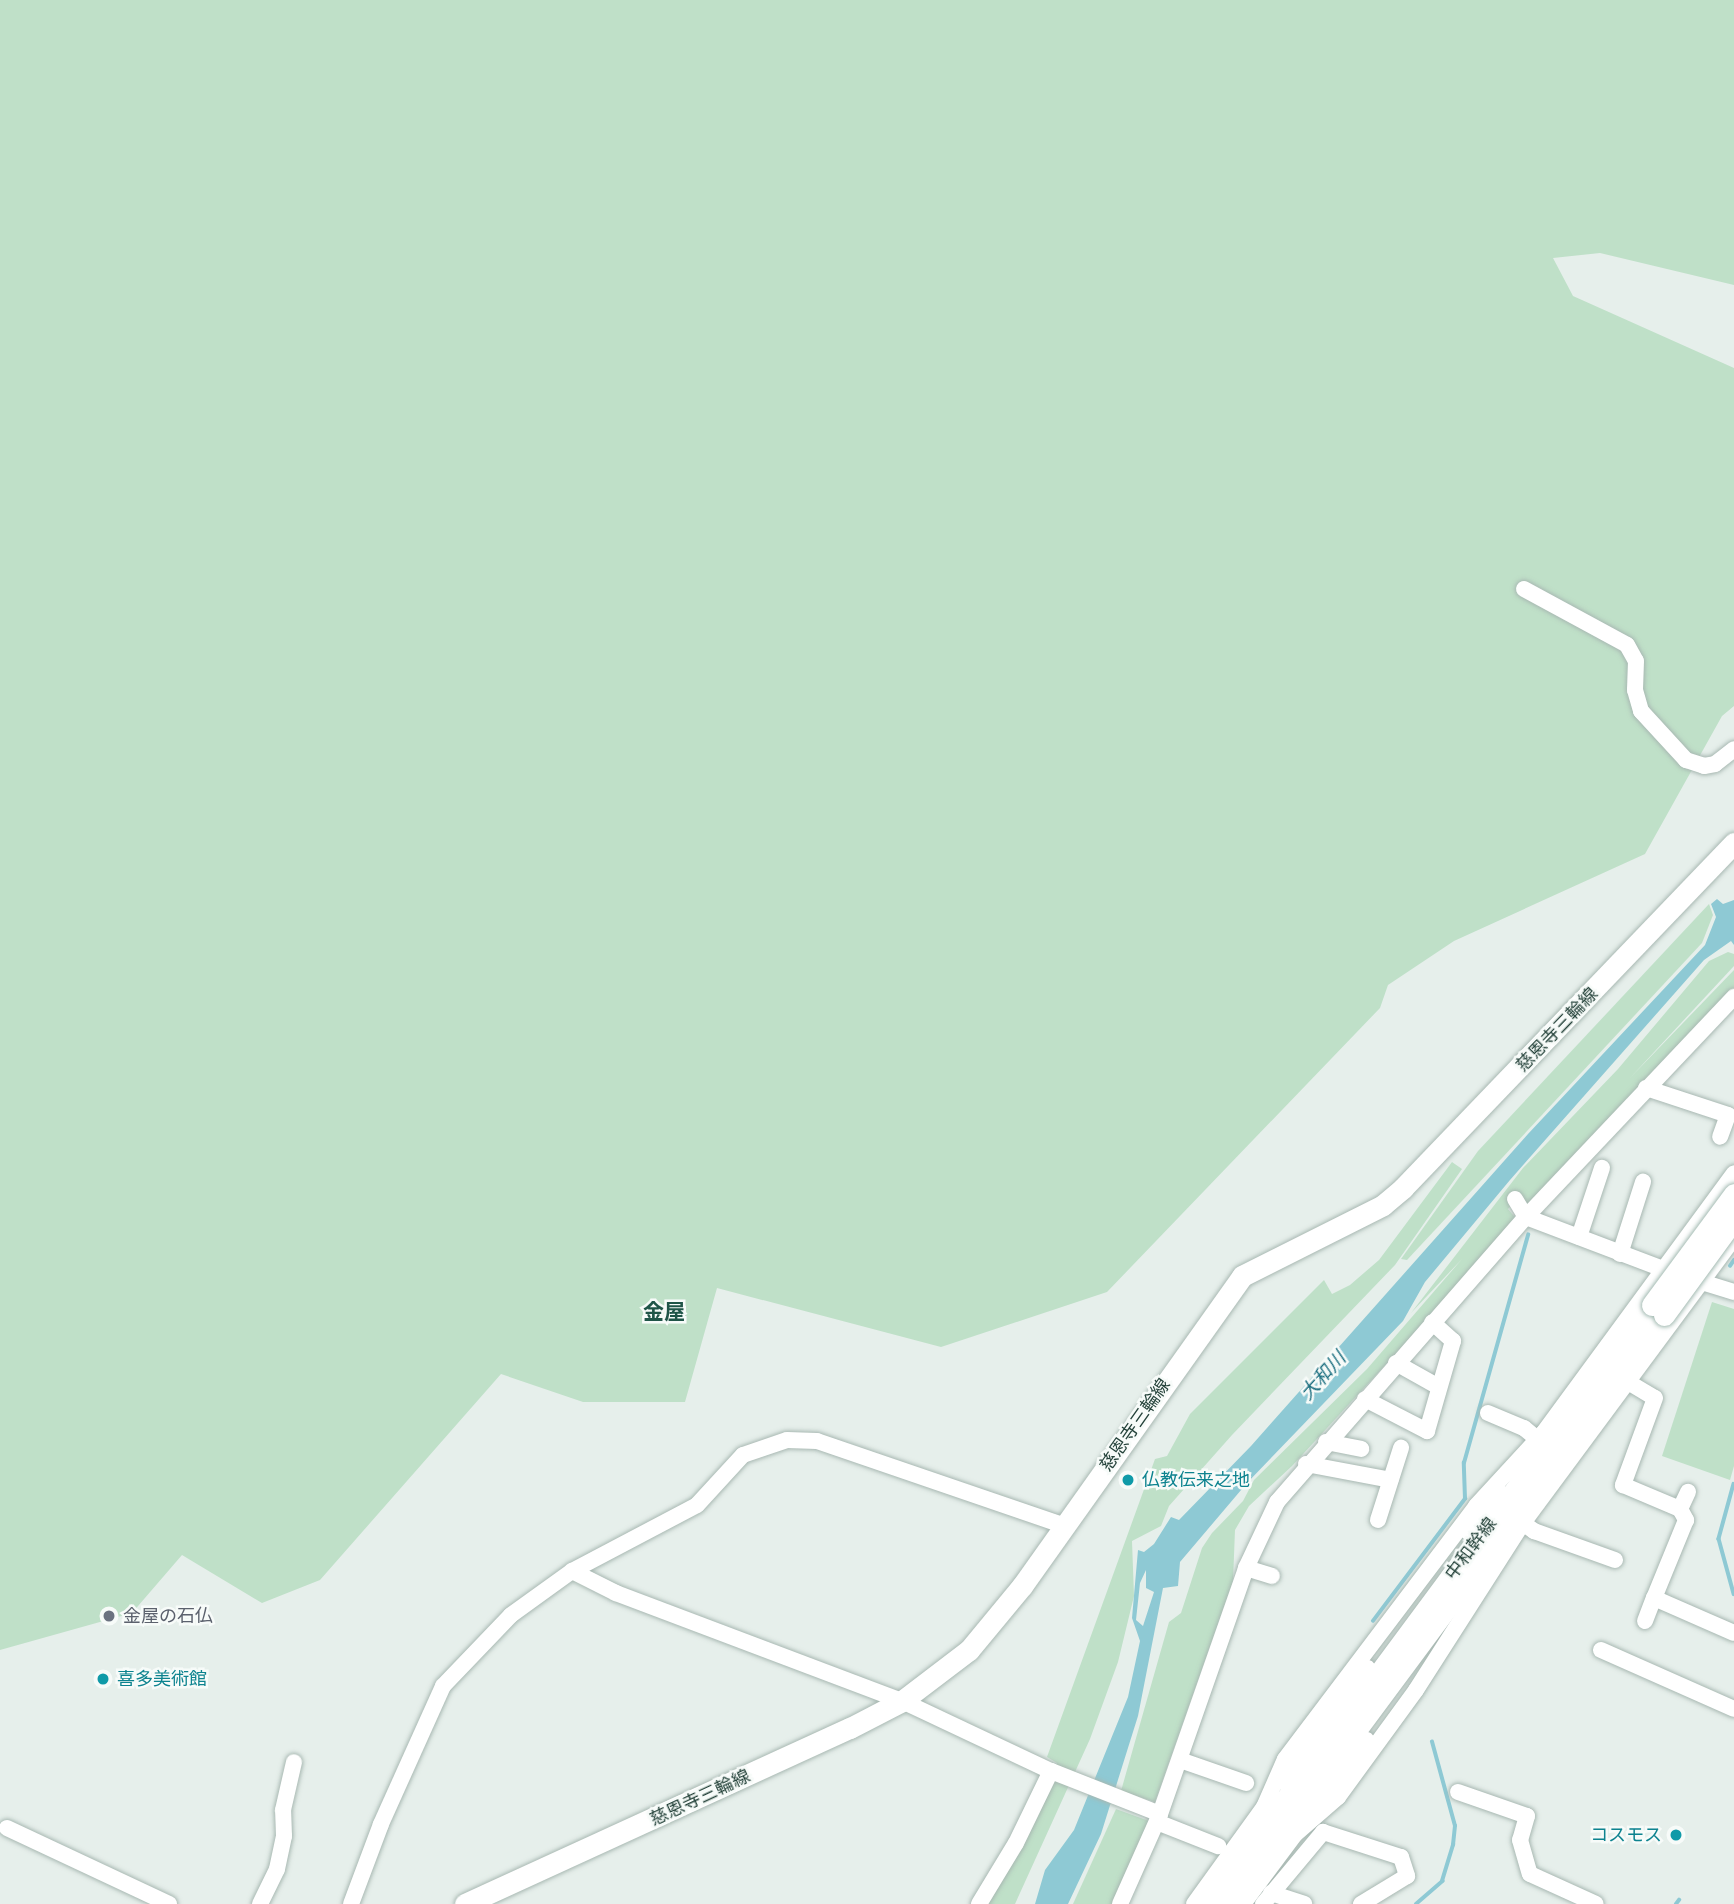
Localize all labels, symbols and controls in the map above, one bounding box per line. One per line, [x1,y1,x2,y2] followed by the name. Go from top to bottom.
[1512,984,1602,1076] street label: 慈恩寺三輪線
[643,1299,685,1325] district label: 金屋
[1295,1347,1351,1405] water label: 大和川
[1095,1375,1175,1475] street label: 慈恩寺三輪線
[1142,1469,1250,1491] place label: 仏教伝来之地
[1120,1472,1136,1488] marker: 仏教伝来之地
[1441,1514,1501,1584] street label: 中和幹線
[123,1605,213,1627] place label: 金屋の石仏
[101,1608,117,1624] marker: 金屋の石仏
[117,1668,207,1690] place label: 喜多美術館
[95,1671,111,1687] marker: 喜多美術館
[646,1765,754,1831] street label: 慈恩寺三輪線
[1590,1824,1662,1846] place label: コスモス
[1668,1827,1684,1843] marker: コスモス

